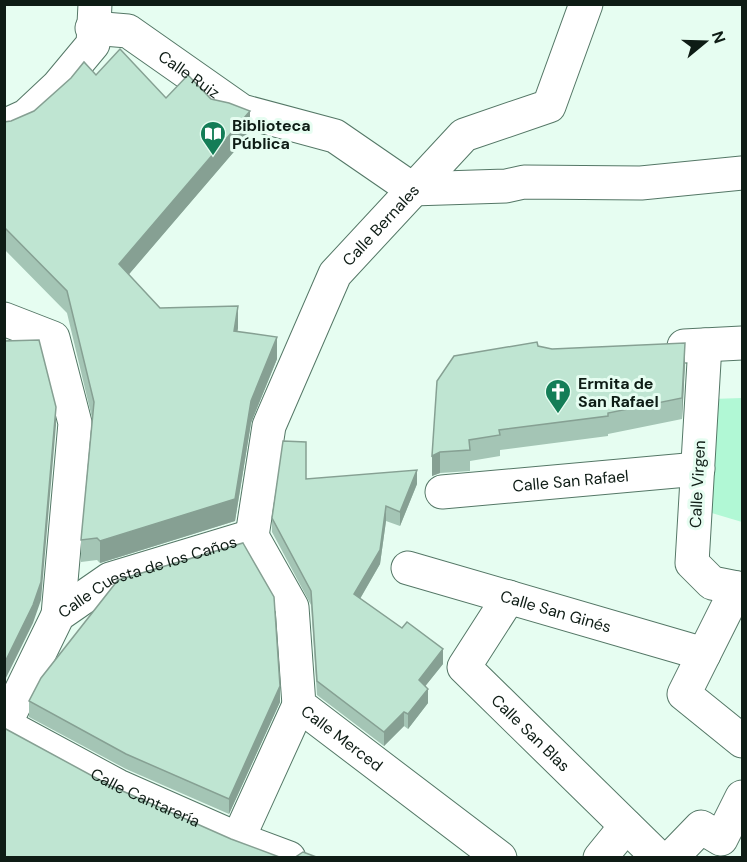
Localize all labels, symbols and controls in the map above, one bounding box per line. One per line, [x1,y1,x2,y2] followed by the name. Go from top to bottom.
[675,12,735,72] north arrow
[707,28,731,46] text: N
[154,46,224,103] street label: Calle Ruiz
[232,115,311,154] place label: Biblioteca Pública
[198,119,228,157] library icon: Biblioteca Pública
[338,180,424,271] street label: Calle Bernales
[578,373,659,412] place label: Ermita de San Rafael
[543,377,573,415] church icon: Ermita de San Rafael
[685,440,710,528] street label: Calle Virgen
[511,465,630,497] street label: Calle San Rafael
[54,531,239,623] street label: Calle Cuesta de los Caños
[498,585,614,638] street label: Calle San Ginés
[487,690,574,776] street label: Calle San Blas
[297,700,387,776] street label: Calle Merced
[87,763,203,832] street label: Calle Cantarería

